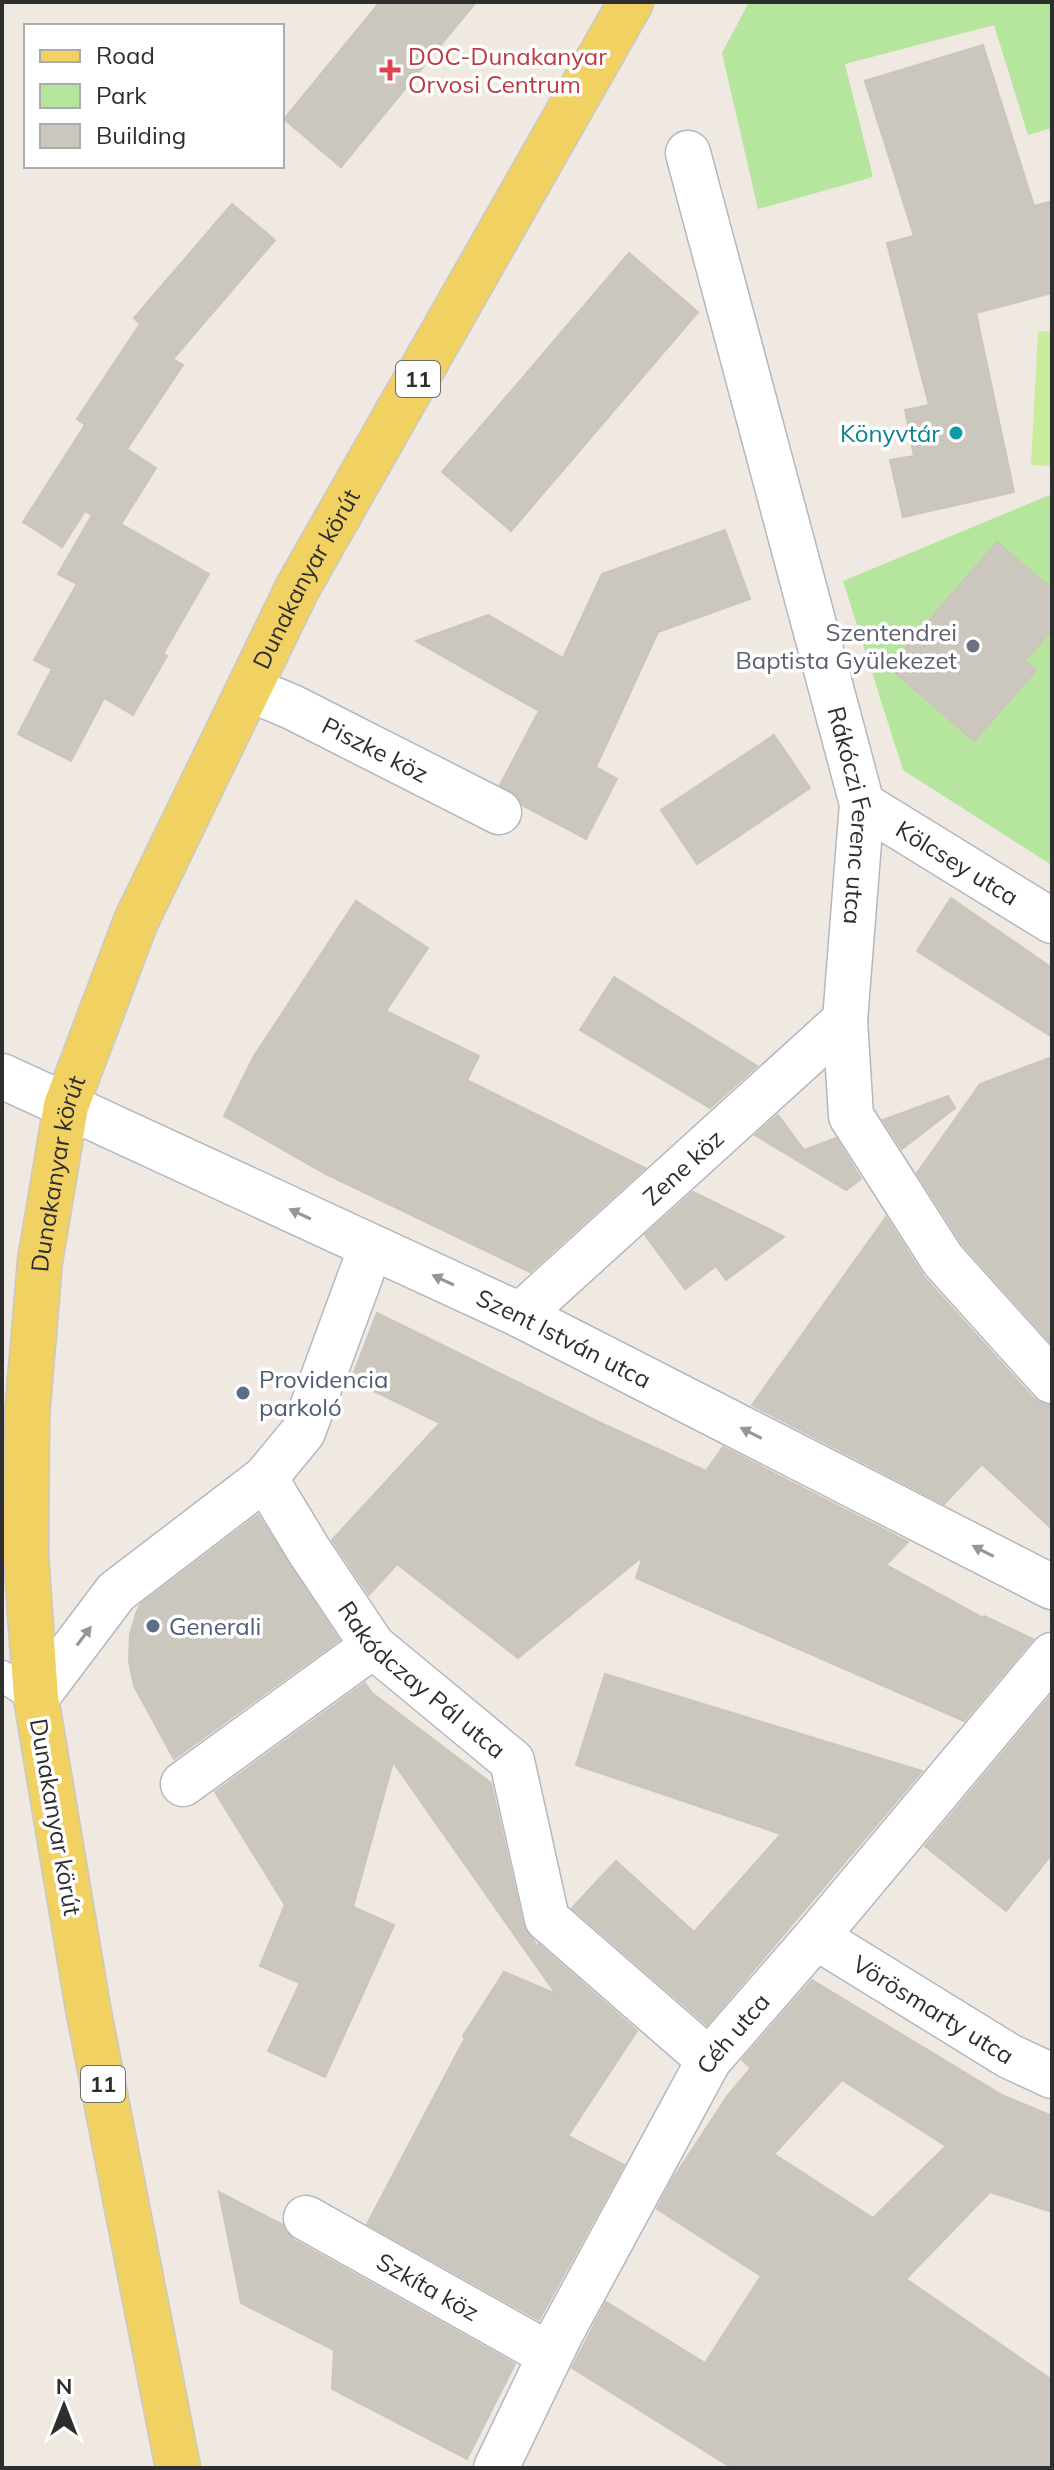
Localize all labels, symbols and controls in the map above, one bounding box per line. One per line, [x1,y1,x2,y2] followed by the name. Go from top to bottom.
[24,24,284,168] legend
[96,40,155,70] text: Road
[408,41,607,99] place label: DOC-Dunakanyar Orvosi Centrum
[379,59,401,81] marker: DOC-Dunakanyar Orvosi Centrum
[96,80,147,110] text: Park
[96,120,186,150] text: Building
[396,361,440,397] road number: 11
[840,418,940,448] place label: Könyvtár
[947,424,965,442] marker: Könyvtár
[246,483,366,674] street label: Dunakanyar körút
[735,617,957,675] place label: Szentendrei Baptista Gyülekezet
[964,637,982,655] marker: Szentendrei Baptista Gyülekezet
[822,703,878,926] street label: Rákóczi Ferenc utca
[317,710,433,789] street label: Piszke köz
[891,814,1024,912] street label: Kölcsey utca
[24,1071,91,1273] street label: Dunakanyar körút
[636,1123,729,1211] street label: Zene köz
[289,1207,312,1221] one-way arrow
[431,1273,455,1286] one-way arrow
[472,1282,656,1394] street label: Szent István utca
[259,1364,388,1422] place label: Providencia parkoló
[234,1384,252,1402] marker: Providencia parkoló
[740,1426,763,1440] one-way arrow
[971,1545,994,1558] one-way arrow
[332,1595,512,1764] street label: Rakódczay Pál utca
[169,1611,261,1641] place label: Generali
[144,1617,162,1635] marker: Generali
[75,1626,91,1646] one-way arrow
[24,1716,88,1918] street label: Dunakanyar körút
[847,1948,1020,2070] street label: Vörösmarty utca
[690,1987,776,2079] street label: Céh utca
[81,2066,125,2102] road number: 11
[372,2246,485,2327] street label: Szkíta köz
[24,2366,104,2446] north arrow
[56,2372,72,2400] text: N

